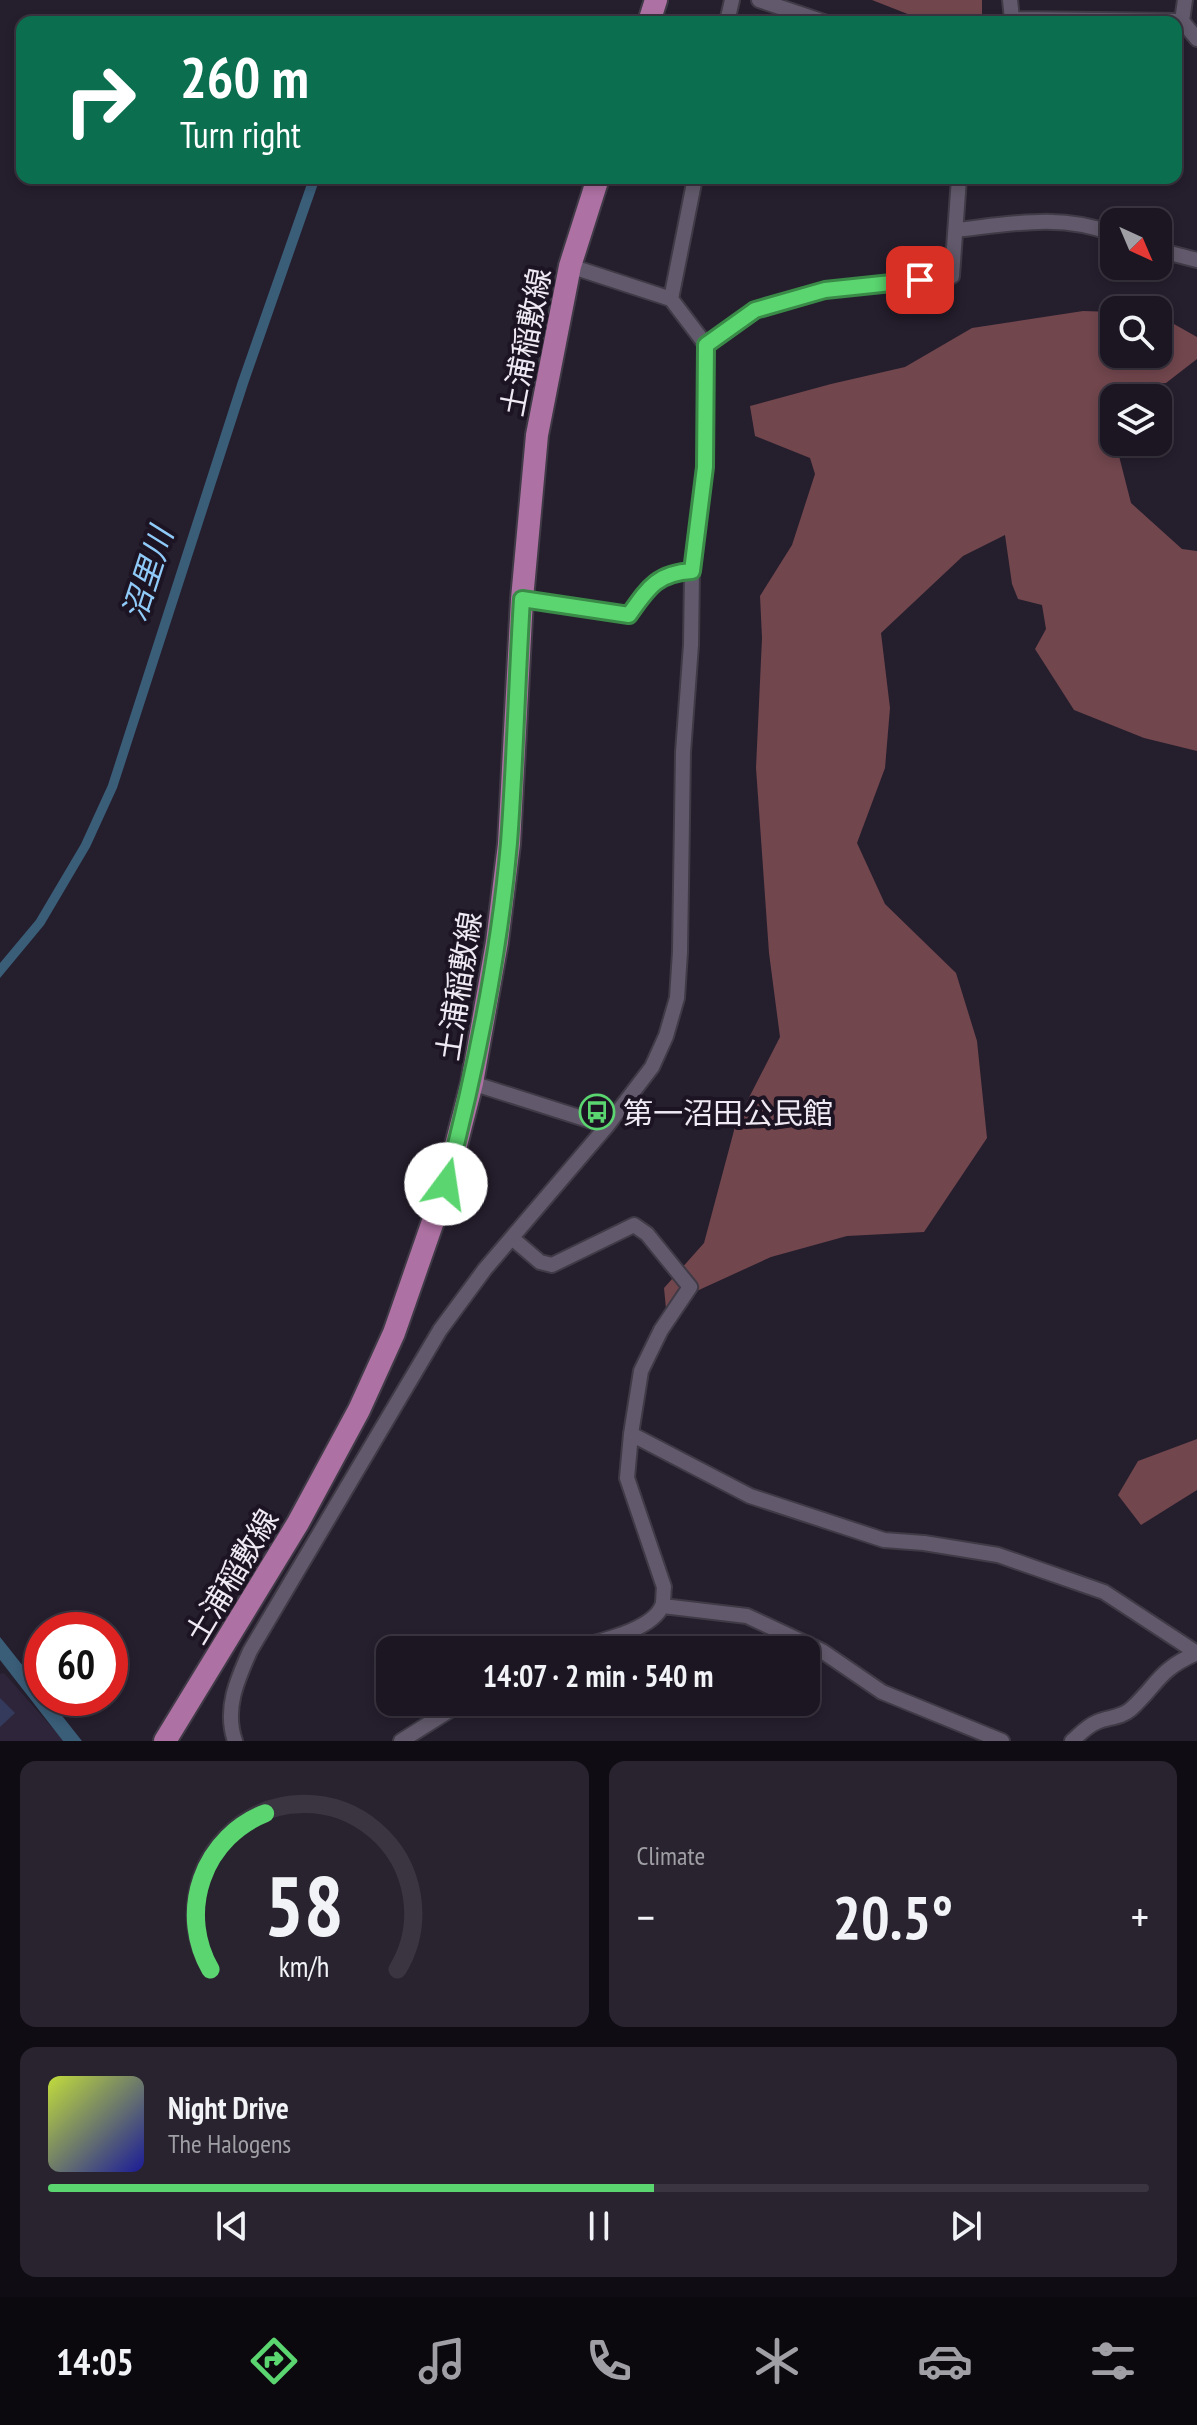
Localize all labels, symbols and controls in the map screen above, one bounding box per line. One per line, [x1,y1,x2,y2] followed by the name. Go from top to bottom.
[180,41,309,113] text: 260 m
[48,48,152,152] icon: right
[180,111,301,158] text: Turn right
[1100,208,1172,280] north arrow
[1100,208,1172,456] map controls
[886,246,954,314] pin
[898,258,942,302] icon: arrive
[492,265,558,419] street label: 土浦稲敷線
[1100,296,1172,368] button: search
[1100,384,1172,456] button: layers
[112,519,183,626] water label: 沼里川
[427,909,489,1063] street label: 土浦稲敷線
[578,1093,616,1131] bus stop icon: 第一沼田公民館
[623,1093,833,1132] place label: 第一沼田公民館
[404,1142,488,1226] position arrow
[176,1502,286,1650] street label: 土浦稲敷線
[24,1612,128,1716] speed limit sign: 60
[483,1656,713,1695] text: 14:07 · 2 min · 540 m
[637,1839,705,1872] text: Climate
[264,1851,344,1959] text: 58
[832,1878,953,1956] text: 20.5°
[637,1888,655,1945] text: −
[1131,1888,1149,1945] text: +
[279,1948,330,1985] text: km/h
[168,2088,289,2127] text: Night Drive
[168,2127,291,2160] text: The Halogens
[210,2204,254,2248] icon: previous
[577,2204,621,2248] icon: pause
[944,2204,988,2248] icon: next
[246,2333,302,2389] icon: directions
[414,2333,470,2389] icon: music
[581,2333,637,2389] icon: phone
[749,2333,805,2389] icon: climate
[917,2333,973,2389] icon: car
[1085,2333,1141,2389] icon: filters
[56,2338,134,2385] text: 14:05

